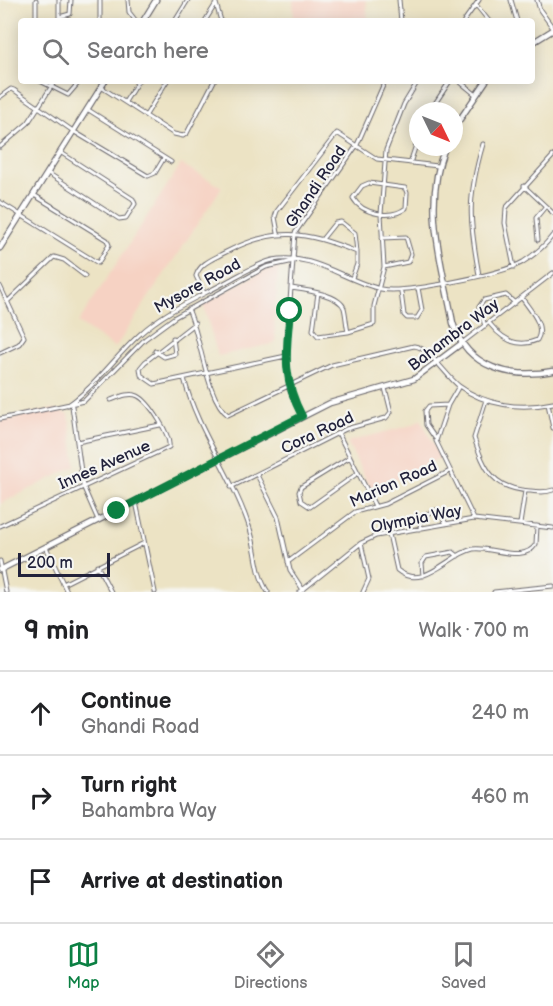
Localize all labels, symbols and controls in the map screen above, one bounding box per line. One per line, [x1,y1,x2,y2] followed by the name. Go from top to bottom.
[18,18,535,84] search box
[39,35,72,68] icon: search
[87,38,209,65] text: Search here
[409,102,463,156] north arrow
[282,142,351,231] street label: Ghandi Road
[151,255,244,318] street label: Mysore Road
[405,295,504,375] street label: Bahambra Way
[276,297,302,323] route start
[278,408,357,458] street label: Cora Road
[56,436,154,494] street label: Innes Avenue
[347,457,440,512] street label: Marion Road
[103,497,129,523] route end
[369,501,464,538] street label: Olympia Way
[18,550,110,578] scale bar
[27,554,73,573] text: 200 m
[24,616,89,647] text: 9 min
[419,619,529,643] text: Walk · 700 m
[81,688,171,715] text: Continue
[24,697,57,730] icon: ahead
[472,701,529,725] text: 240 m
[81,715,200,739] text: Ghandi Road
[81,772,177,799] text: Turn right
[24,781,57,814] icon: right
[471,785,529,809] text: 460 m
[81,799,217,823] text: Bahambra Way
[24,865,57,898] icon: arrive
[81,868,283,895] text: Arrive at destination
[67,938,100,993] tab: Map
[234,938,307,993] tab: Directions
[441,938,486,993] tab: Saved

